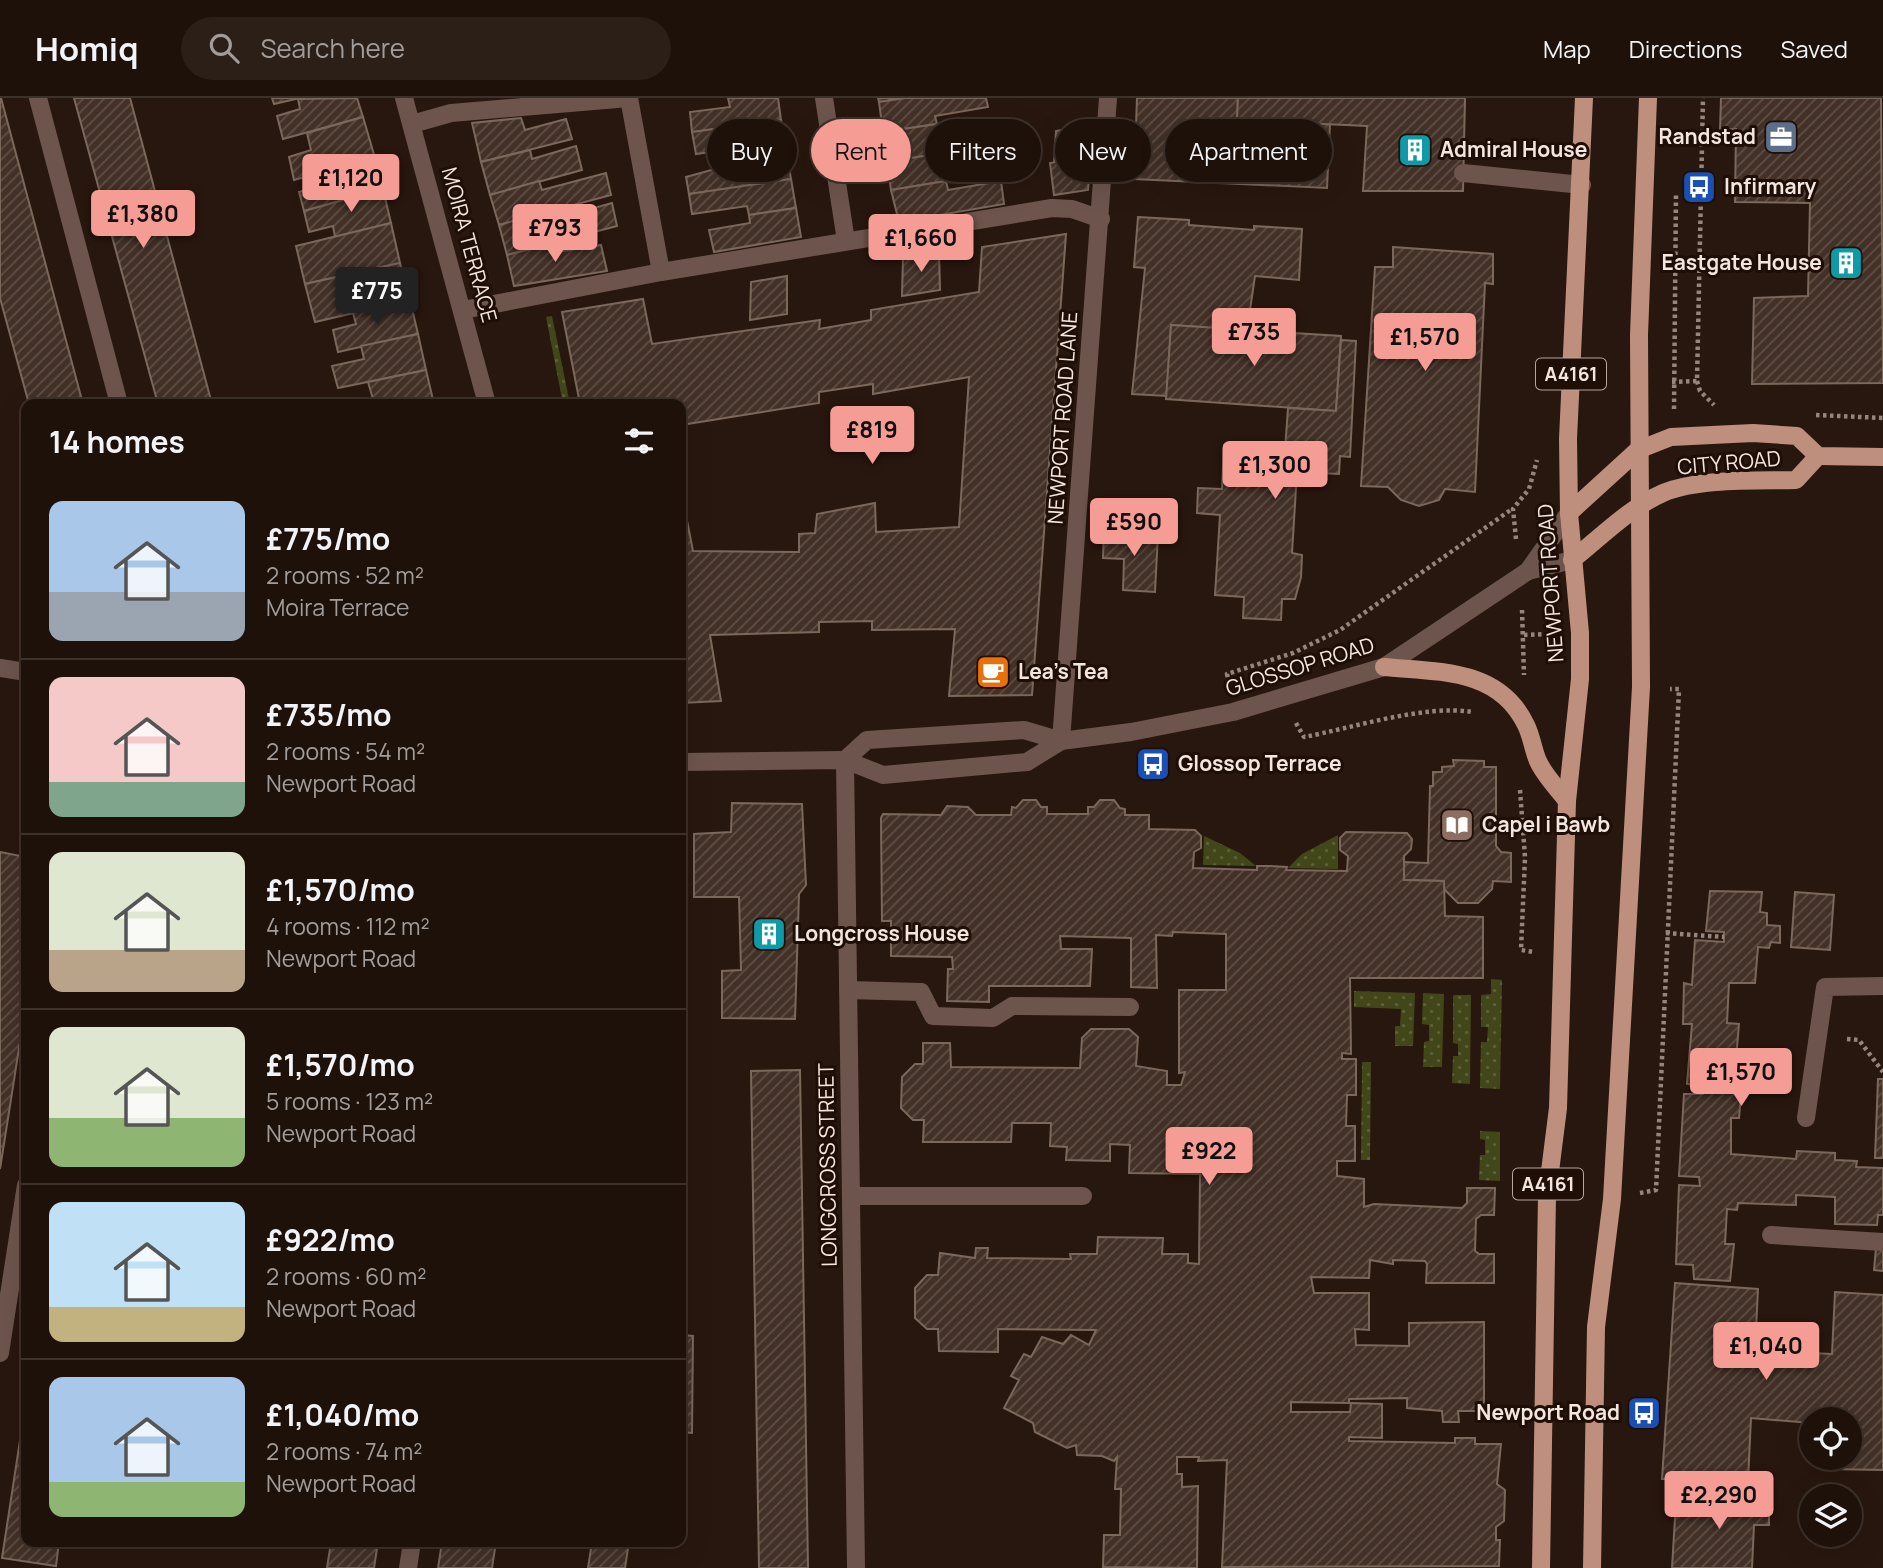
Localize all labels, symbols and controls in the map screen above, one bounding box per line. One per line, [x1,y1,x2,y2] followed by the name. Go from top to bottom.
[181,17,671,80] search box
[35,26,139,71] text: Homiq
[205,29,243,67] icon: search
[261,30,405,66] text: Search here
[1543,32,1591,65] text: Map
[1629,32,1742,65] text: Directions
[1780,32,1848,65] text: Saved
[1762,118,1800,156] office icon: Randstad
[707,119,797,182] chip: Buy
[811,119,911,182] chip: Rent
[925,119,1041,182] chip: Filters
[1055,119,1151,182] chip: New
[1165,119,1332,182] chip: Apartment
[1659,122,1756,150] place label: Randstad
[1396,131,1434,169] building icon: Admiral House
[1440,135,1587,163] place label: Admiral House
[294,155,408,214] pin: £1,120
[318,161,384,193] text: £1,120
[436,164,504,325] street label: MOIRA TERRACE
[1680,168,1718,206] bus stop icon: Infirmary
[1724,172,1817,200] place label: Infirmary
[86,190,200,250] pin: £1,380
[107,197,179,229] text: £1,380
[514,204,596,264] pin: £793
[528,211,582,243] text: £793
[864,214,978,274] pin: £1,660
[885,221,958,253] text: £1,660
[1827,244,1865,282] building icon: Eastgate House
[1661,248,1822,276] place label: Eastgate House
[336,268,418,327] pin: £775
[351,274,403,306] text: £775
[1213,308,1295,368] pin: £735
[1041,311,1083,525] street label: NEWPORT ROAD LANE
[1368,314,1482,373] pin: £1,570
[1228,315,1280,347] text: £735
[1390,320,1460,352] text: £1,570
[1536,358,1606,390] road number: A4161
[831,406,913,466] pin: £819
[846,413,898,445] text: £819
[49,421,185,462] text: 14 homes
[620,422,658,460] icon: filters
[1218,442,1332,501] pin: £1,300
[1676,444,1782,480] street label: CITY ROAD
[1239,448,1311,480] text: £1,300
[1093,498,1175,558] pin: £590
[1531,503,1570,663] street label: NEWPORT ROAD
[1106,505,1162,537] text: £590
[266,518,390,559] text: £775/mo
[105,529,189,613] icon: home
[266,559,424,591] text: 2 rooms · 52 m²
[266,591,410,623] text: Moira Terrace
[1222,630,1377,702] street label: GLOSSOP ROAD
[974,653,1012,691] cafe icon: Lea's Tea
[1018,657,1109,685] place label: Lea's Tea
[266,694,392,735] text: £735/mo
[105,705,189,789] icon: home
[266,735,425,767] text: 2 rooms · 54 m²
[1134,745,1172,783] bus stop icon: Glossop Terrace
[1178,749,1342,777] place label: Glossop Terrace
[266,767,416,799] text: Newport Road
[1438,806,1476,844] library icon: Capel i Bawb
[1482,810,1610,838] place label: Capel i Bawb
[266,869,415,910] text: £1,570/mo
[105,880,189,964] icon: home
[266,910,430,942] text: 4 rooms · 112 m²
[750,915,788,953] building icon: Longcross House
[794,919,969,947] place label: Longcross House
[266,942,416,974] text: Newport Road
[266,1044,415,1085] text: £1,570/mo
[1684,1048,1798,1108] pin: £1,570
[105,1055,189,1139] icon: home
[1706,1055,1776,1087] text: £1,570
[811,1062,843,1267] street label: LONGCROSS STREET
[266,1085,433,1117] text: 5 rooms · 123 m²
[266,1117,416,1149] text: Newport Road
[1168,1128,1250,1187] pin: £922
[1182,1134,1236,1166] text: £922
[1513,1168,1583,1200] road number: A4161
[266,1219,395,1260] text: £922/mo
[105,1230,189,1314] icon: home
[266,1260,427,1292] text: 2 rooms · 60 m²
[266,1292,416,1324] text: Newport Road
[1709,1322,1823,1382] pin: £1,040
[1729,1329,1803,1361] text: £1,040
[266,1394,419,1435] text: £1,040/mo
[1625,1394,1663,1432] bus stop icon: Newport Road
[1476,1398,1620,1426] place label: Newport Road
[105,1405,189,1489] icon: home
[1799,1407,1862,1547] map controls
[1799,1407,1862,1470] button: locate
[266,1435,422,1467] text: 2 rooms · 74 m²
[266,1467,416,1499] text: Newport Road
[1662,1472,1776,1531] pin: £2,290
[1681,1478,1757,1510] text: £2,290
[1799,1484,1862,1547] button: layers

